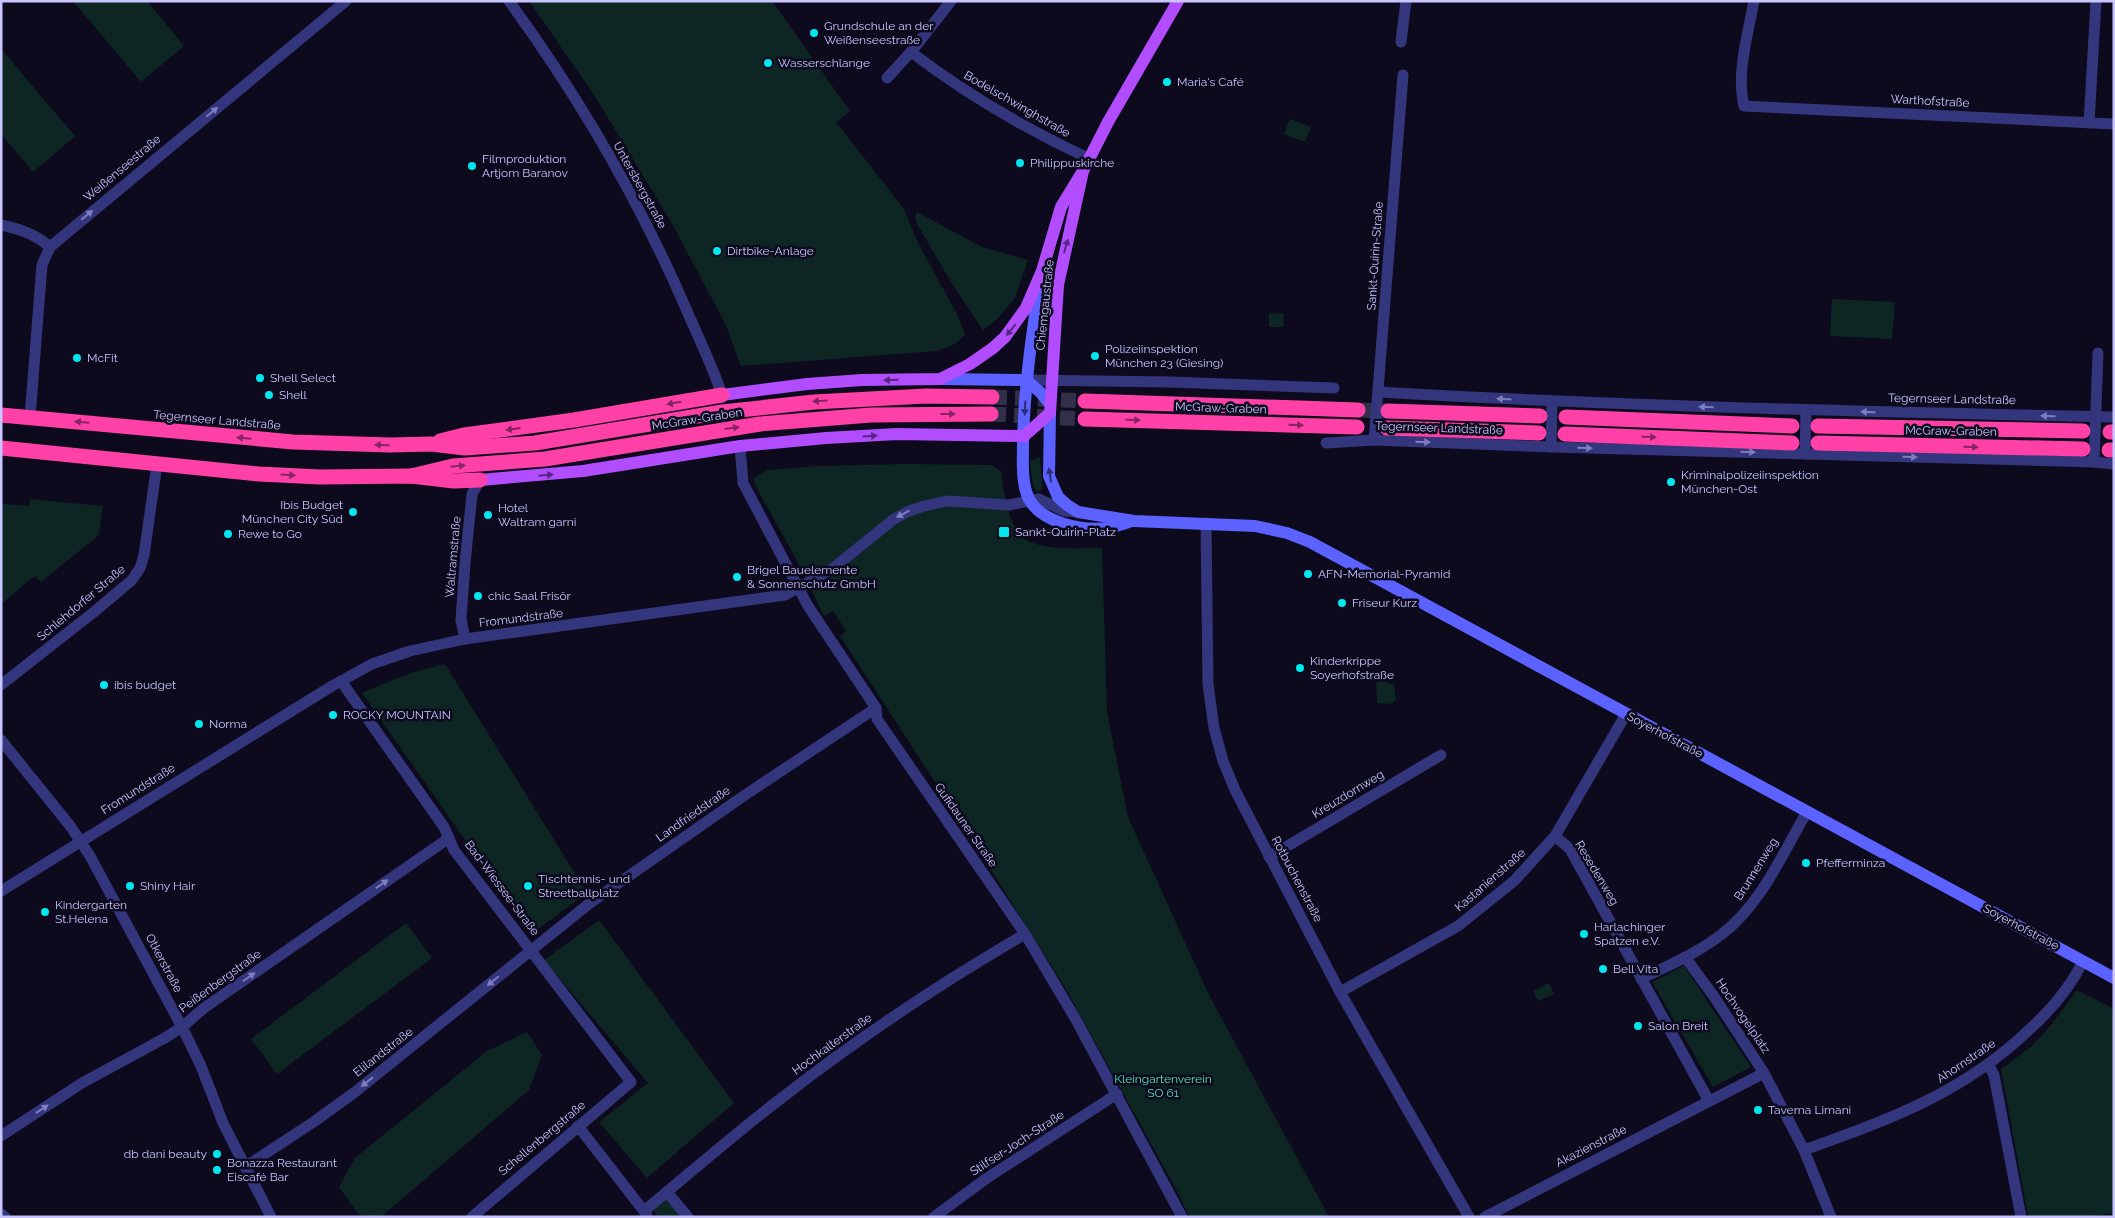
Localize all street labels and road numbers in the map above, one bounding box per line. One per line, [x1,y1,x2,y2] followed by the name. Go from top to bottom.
[961,68,1073,140] street label: Bodelschwinghstraße
[1890,92,1970,110] street label: Warthofstraße
[81,132,163,204] street label: Weißenseestraße
[610,139,670,231] street label: Untersbergstraße
[1364,201,1386,311] street label: Sankt-Quirin-Straße
[1033,259,1057,351] street label: Chiemgaustraße
[1888,391,2016,407] street label: Tegernseer Landstraße
[1175,399,1267,417] street label: McGraw-Graben
[651,405,743,433] street label: McGraw-Graben
[153,407,281,433] street label: Tegernseer Landstraße
[1375,419,1503,437] street label: Tegernseer Landstraße
[1905,423,1997,439] street label: McGraw-Graben
[442,516,464,598] street label: Waltramstraße
[34,562,128,644] street label: Schlehdorfer Straße
[478,606,564,630] street label: Fromundstraße
[1625,709,1705,761] street label: Soyerhofstraße
[98,761,178,817] street label: Fromundstraße
[1310,767,1386,821] street label: Kreuzdornweg
[932,780,1000,870] street label: Gufidauner Straße
[653,783,733,845] street label: Landfriedstraße
[1269,834,1325,924] street label: Rotbuchenstraße
[1731,835,1781,903] street label: Brunnenweg
[462,838,542,938] street label: Bad-Wiessee-Straße
[1572,838,1622,908] street label: Resedenweg
[1452,846,1528,914] street label: Kastanienstraße
[1981,901,2061,953] street label: Soyerhofstraße
[143,931,185,995] street label: Otkerstraße
[176,947,264,1015] street label: Peißenbergstraße
[1713,976,1773,1056] street label: Hochvogelplatz
[789,1010,875,1078] street label: Hochkalterstraße
[350,1024,416,1080] street label: Elilandstraße
[1934,1036,1998,1086] street label: Ahornstraße
[496,1098,588,1178] street label: Schellenbergstraße
[967,1107,1067,1179] street label: Stilfser-Joch-Straße
[1553,1122,1629,1170] street label: Akazienstraße

